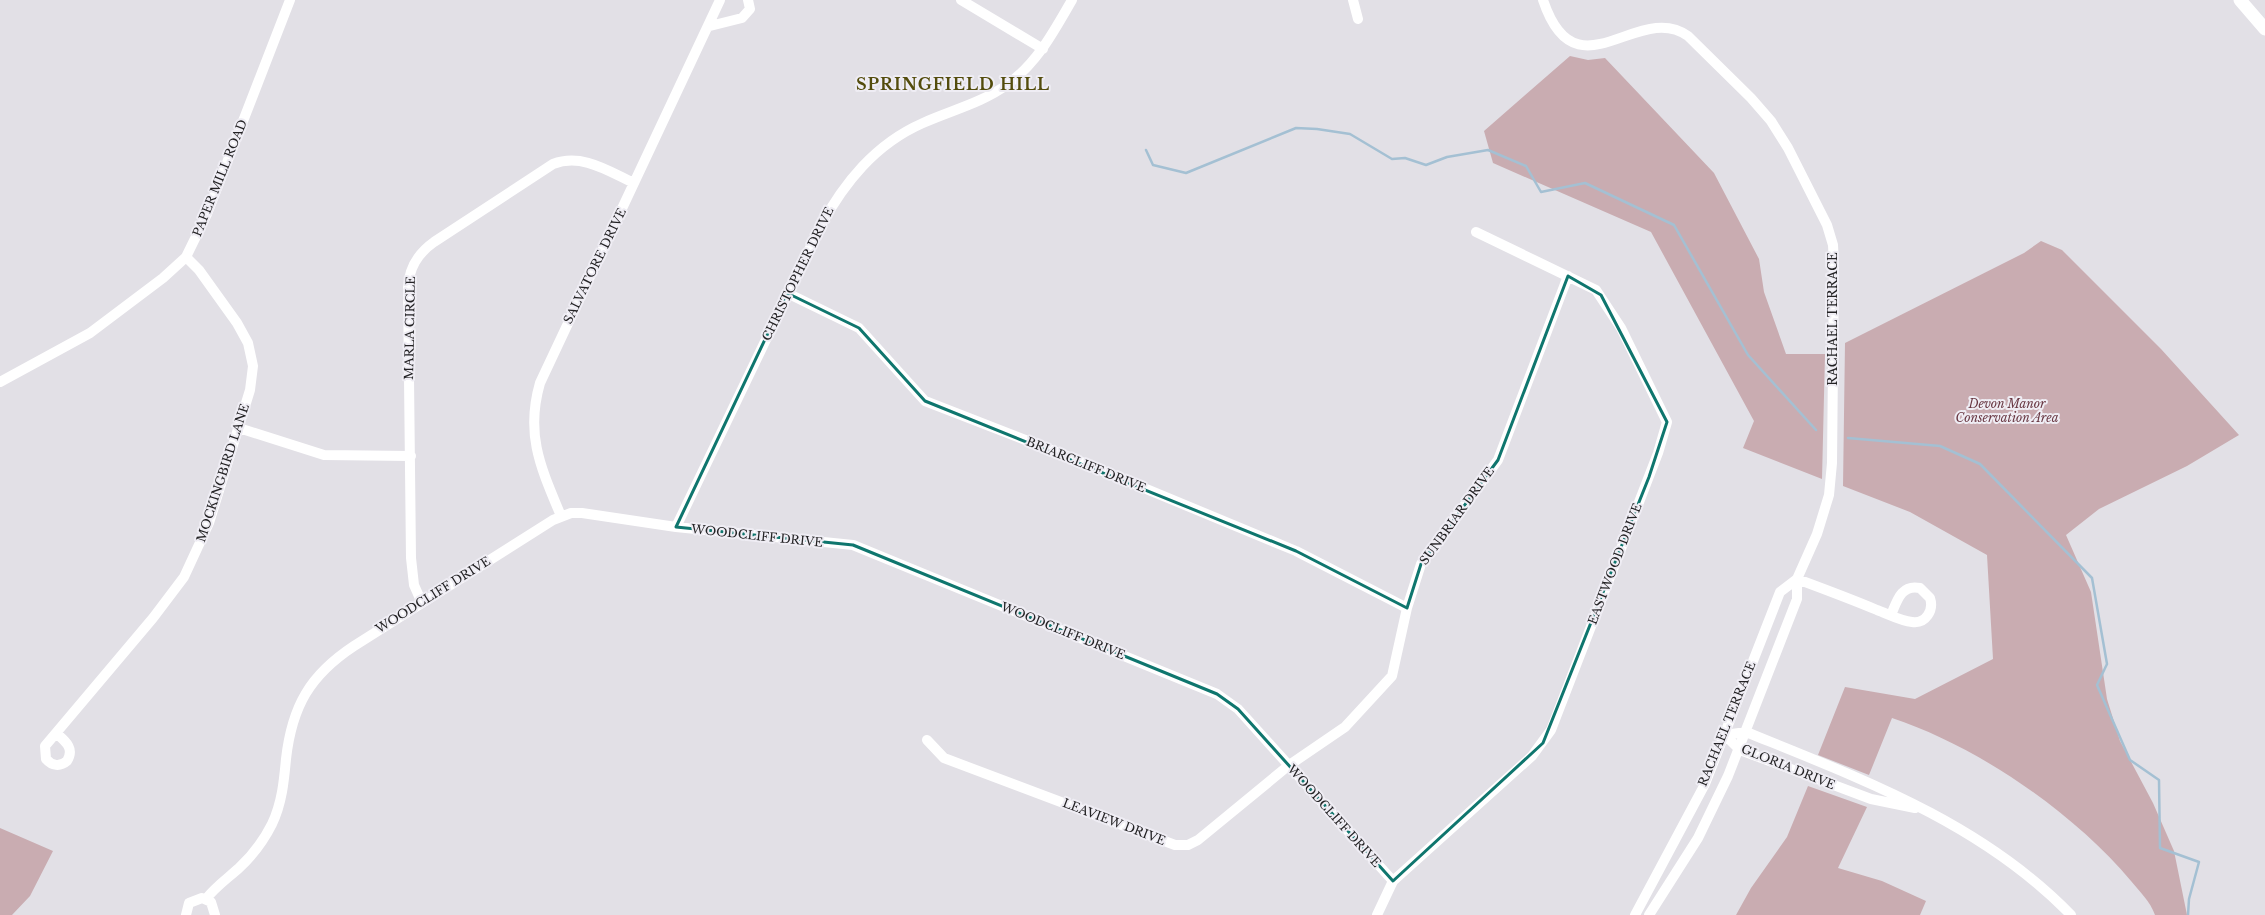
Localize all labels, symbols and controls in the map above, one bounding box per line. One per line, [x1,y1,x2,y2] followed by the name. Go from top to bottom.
[856,74,1050,94] district label: SPRINGFIELD HILL
[189,117,250,239] street label: PAPER MILL ROAD
[759,204,837,343] street label: CHRISTOPHER DRIVE
[560,205,629,326] street label: SALVATORE DRIVE
[1825,252,1840,386] street label: RACHAEL TERRACE
[401,276,418,380] street label: MARLA CIRCLE
[1956,396,2059,425] park label: Devon Manor Conservation Area
[193,402,252,544] street label: MOCKINGBIRD LANE
[1024,434,1148,496] street label: BRIARCLIFF DRIVE
[1416,464,1497,568] street label: SUNBRIAR DRIVE
[1584,501,1645,627] street label: EASTWOOD DRIVE
[689,521,824,550] street label: WOODCLIFF DRIVE
[372,553,493,637] street label: WOODCLIFF DRIVE
[998,598,1128,662] street label: WOODCLIFF DRIVE
[1695,659,1759,788] street label: RACHAEL TERRACE
[1739,741,1838,792] street label: GLORIA DRIVE
[1284,761,1384,870] street label: WOODCLIFF DRIVE
[1061,795,1168,848] street label: LEAVIEW DRIVE

